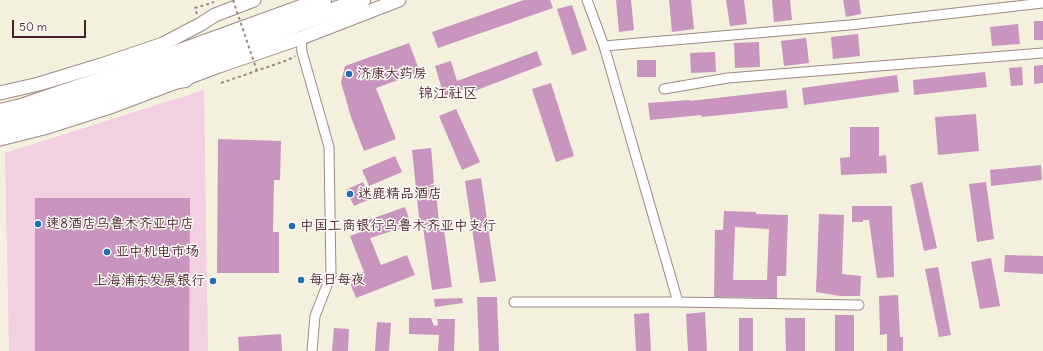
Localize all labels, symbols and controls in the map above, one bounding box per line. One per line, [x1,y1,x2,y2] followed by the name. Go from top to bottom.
[14,12,88,38] scale bar
[19,19,47,34] text: 50 m
[357,66,427,82] place label: 济康大药房
[344,69,354,79] marker: 济康大药房
[418,85,478,103] district label: 锦江社区
[358,186,442,202] place label: 迷鹿精品酒店
[345,189,355,199] marker: 迷鹿精品酒店
[46,216,194,232] place label: 速8酒店乌鲁木齐亚中店
[300,218,496,234] place label: 中国工商银行乌鲁木齐亚中支行
[33,219,43,229] marker: 速8酒店乌鲁木齐亚中店
[287,221,297,231] marker: 中国工商银行乌鲁木齐亚中支行
[115,244,199,260] place label: 亚中机电市场
[102,247,112,257] marker: 亚中机电市场
[309,272,365,288] place label: 每日每夜
[93,273,205,289] place label: 上海浦东发展银行
[296,275,306,285] marker: 每日每夜
[208,276,218,286] marker: 上海浦东发展银行

